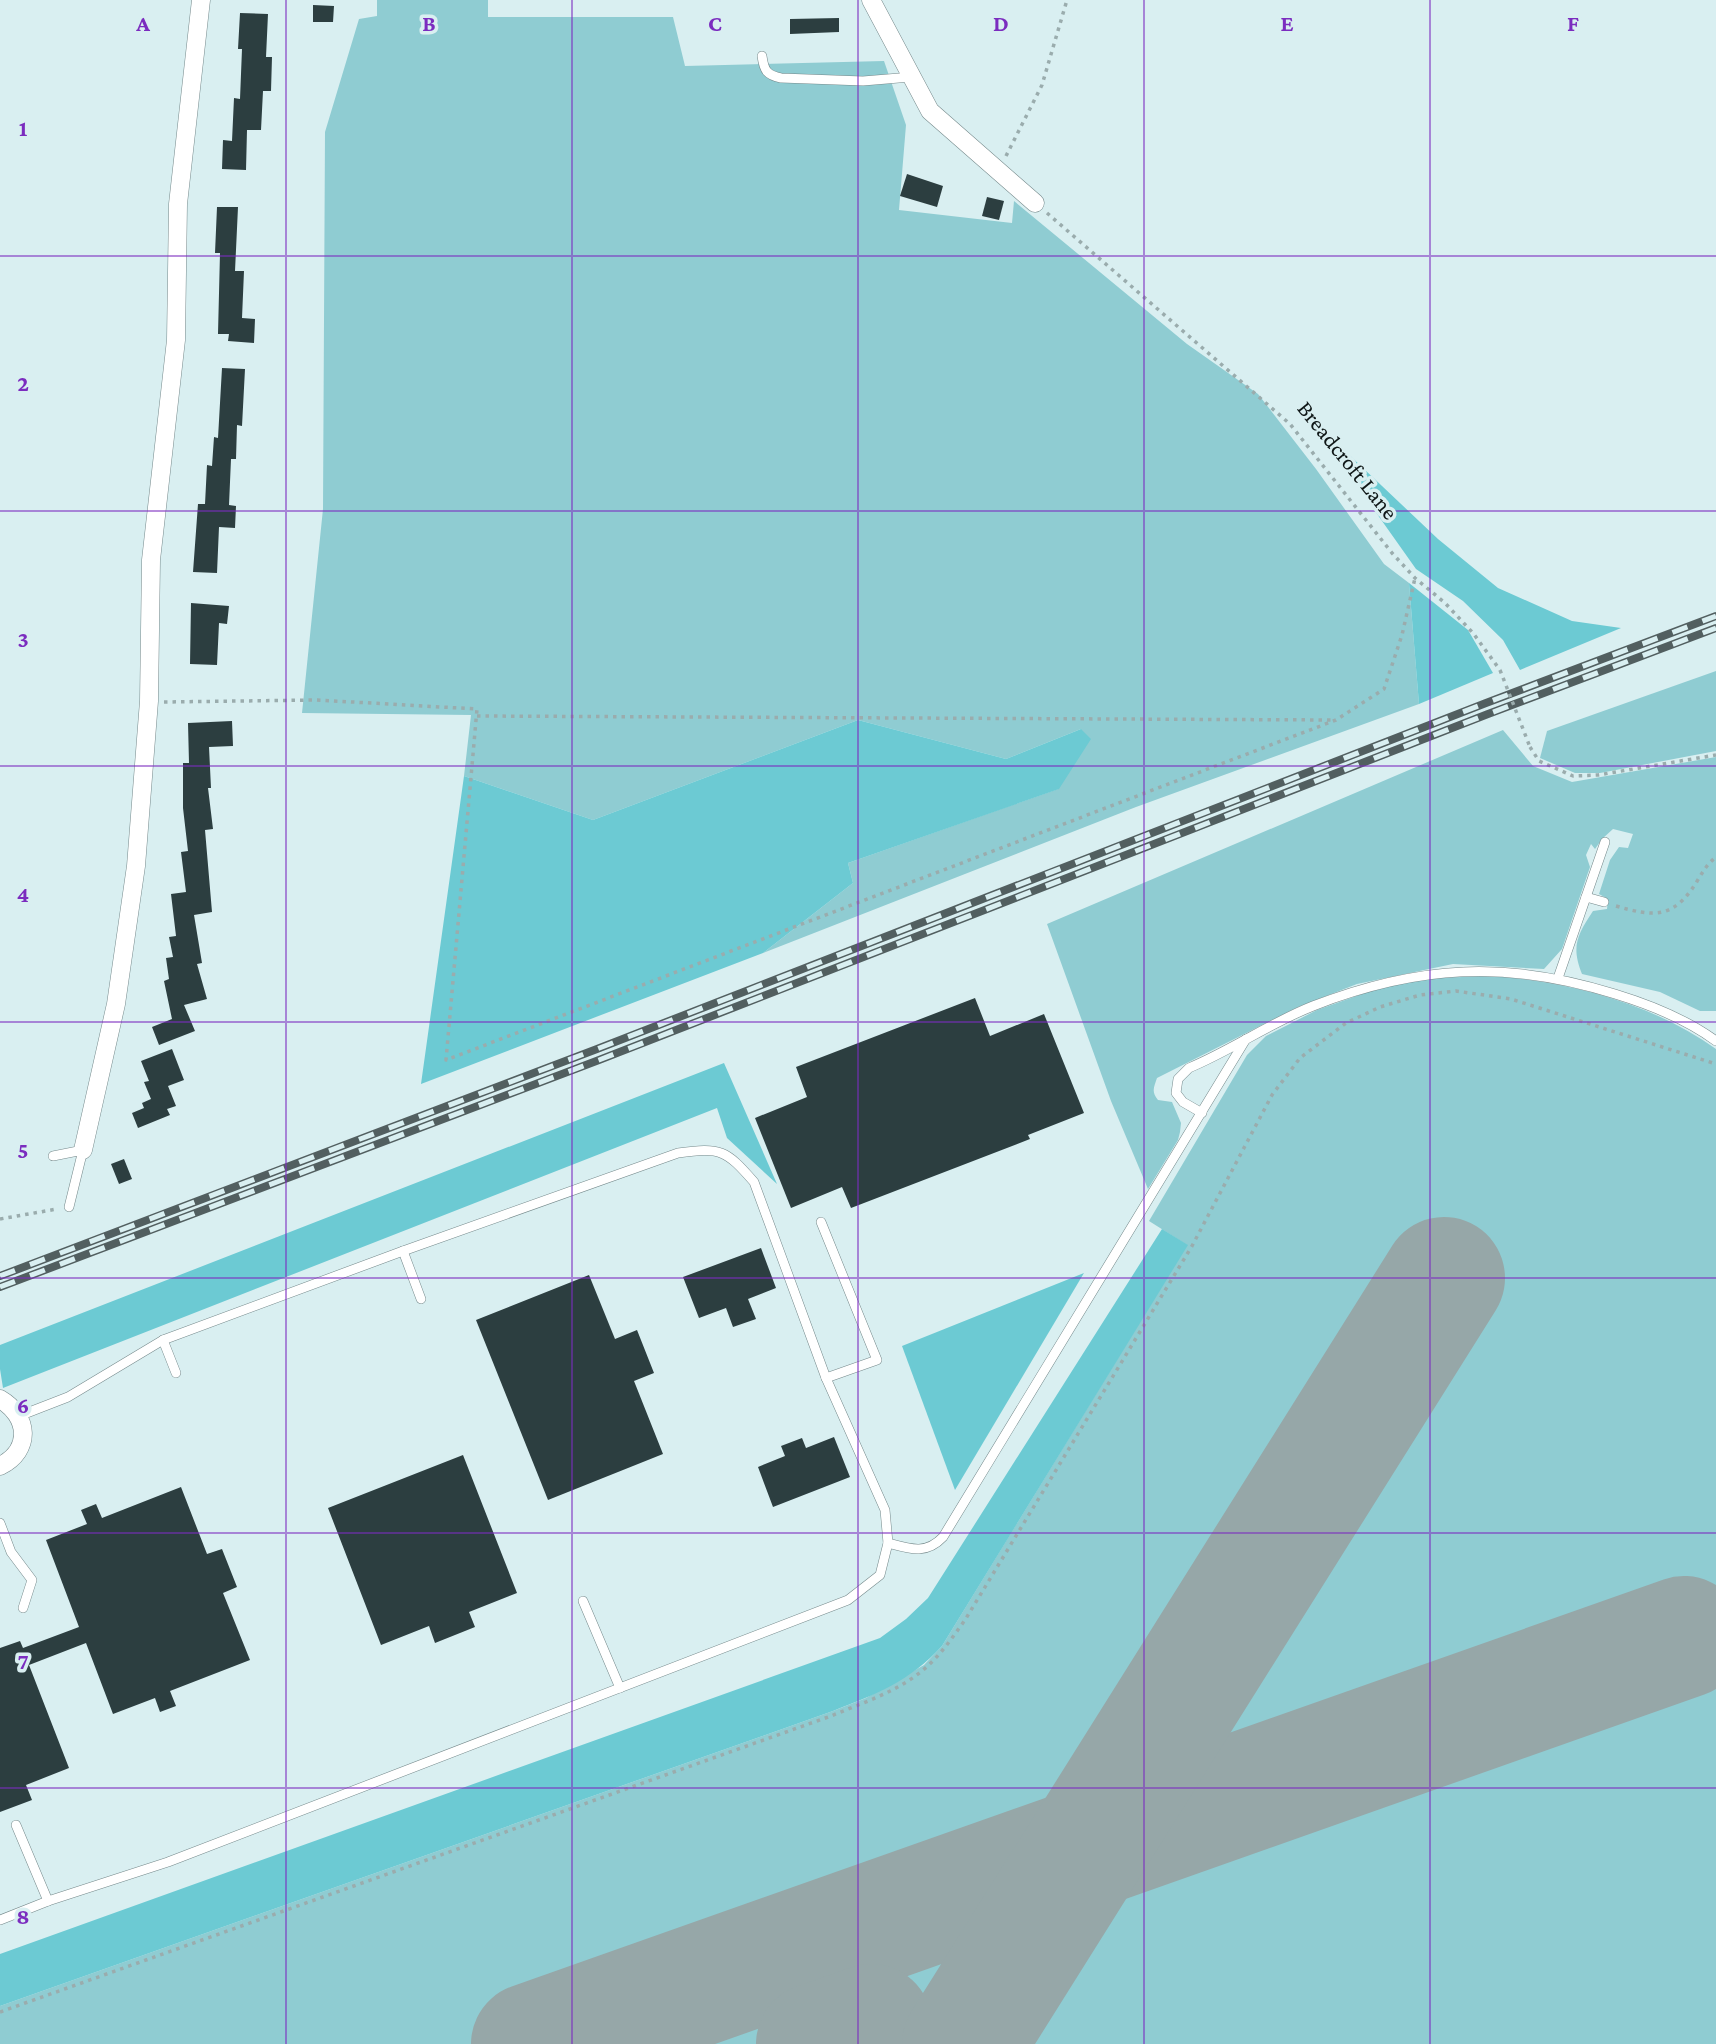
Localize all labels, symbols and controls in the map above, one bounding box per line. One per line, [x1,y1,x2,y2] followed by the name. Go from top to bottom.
[135,10,150,36] text: A
[422,10,436,36] text: B
[708,10,722,36] text: C
[993,10,1009,36] text: D
[1280,10,1294,36] text: E
[1567,10,1579,36] text: F
[19,115,28,141] text: 1
[17,370,29,396] text: 2
[1292,395,1404,525] street label: Breadcroft Lane
[17,626,29,652] text: 3
[17,881,29,907] text: 4
[17,1137,29,1163] text: 5
[17,1392,29,1418] text: 6
[17,1648,29,1674] text: 7
[16,1903,30,1929] text: 8

